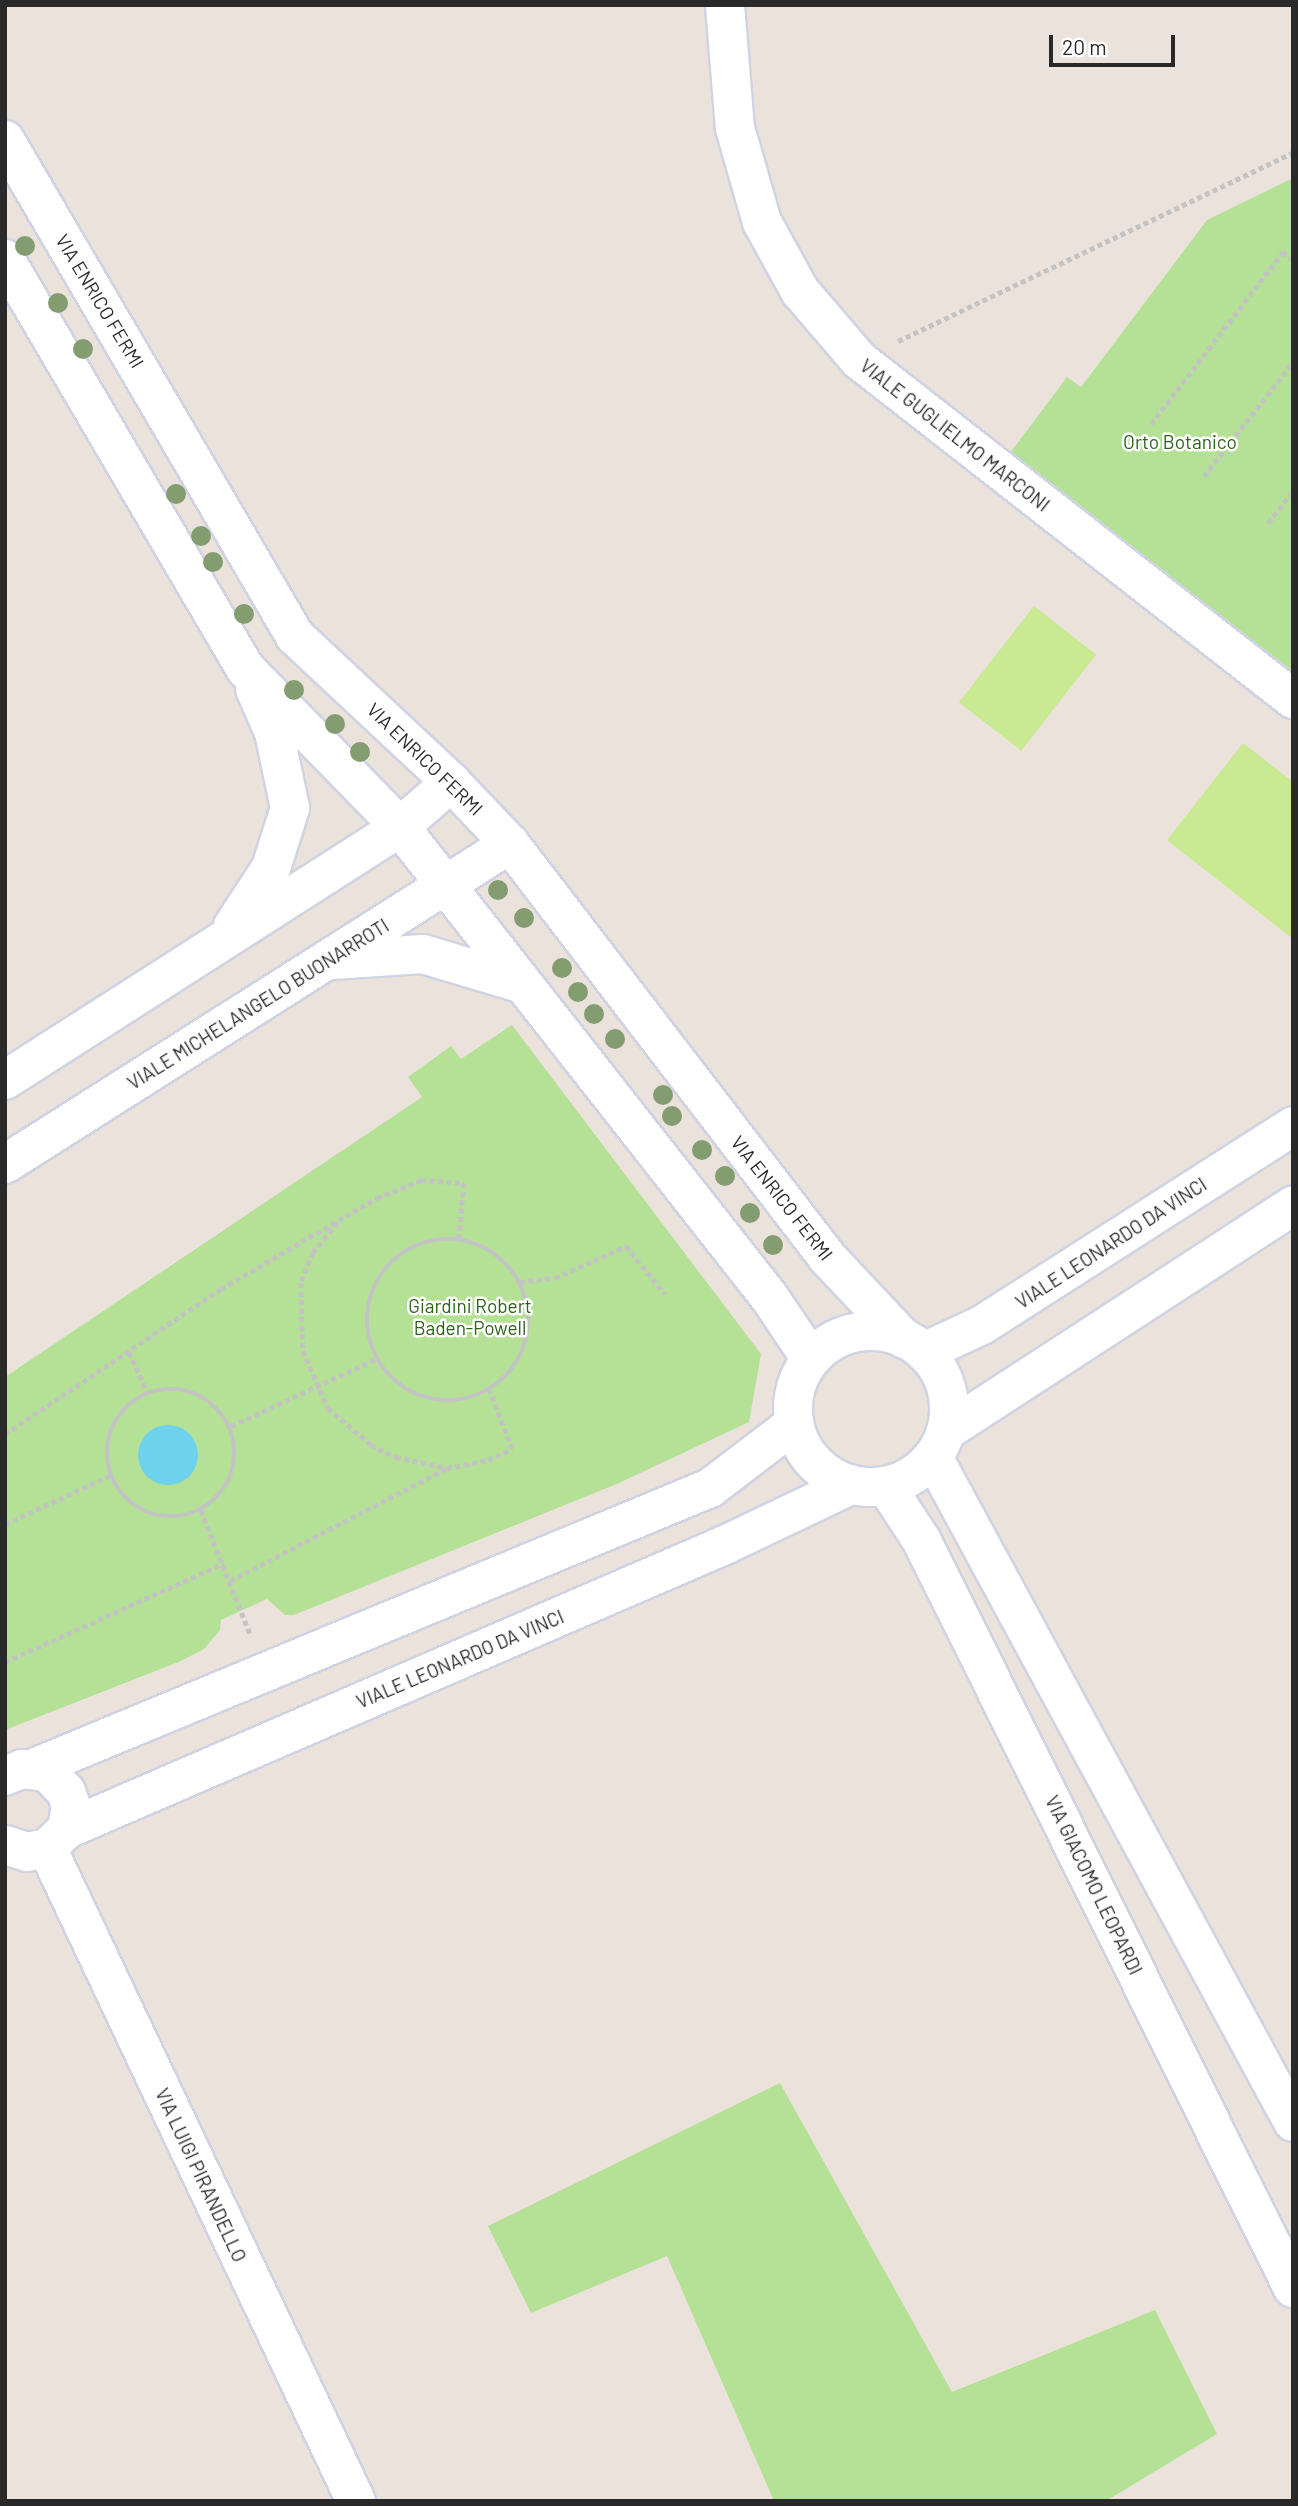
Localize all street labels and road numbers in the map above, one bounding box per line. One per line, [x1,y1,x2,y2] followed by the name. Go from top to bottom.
[51,230,149,372] street label: VIA ENRICO FERMI
[856,354,1054,516] street label: VIALE GUGLIELMO MARCONI
[362,698,488,820] street label: VIA ENRICO FERMI
[123,914,393,1094] street label: VIALE MICHELANGELO BUONARROTI
[726,1131,838,1265] street label: VIA ENRICO FERMI
[1011,1173,1211,1313] street label: VIALE LEONARDO DA VINCI
[353,1605,567,1713] street label: VIALE LEONARDO DA VINCI
[1041,1792,1147,1978] street label: VIA GIACOMO LEOPARDI
[151,2085,251,2265] street label: VIA LUIGI PIRANDELLO

